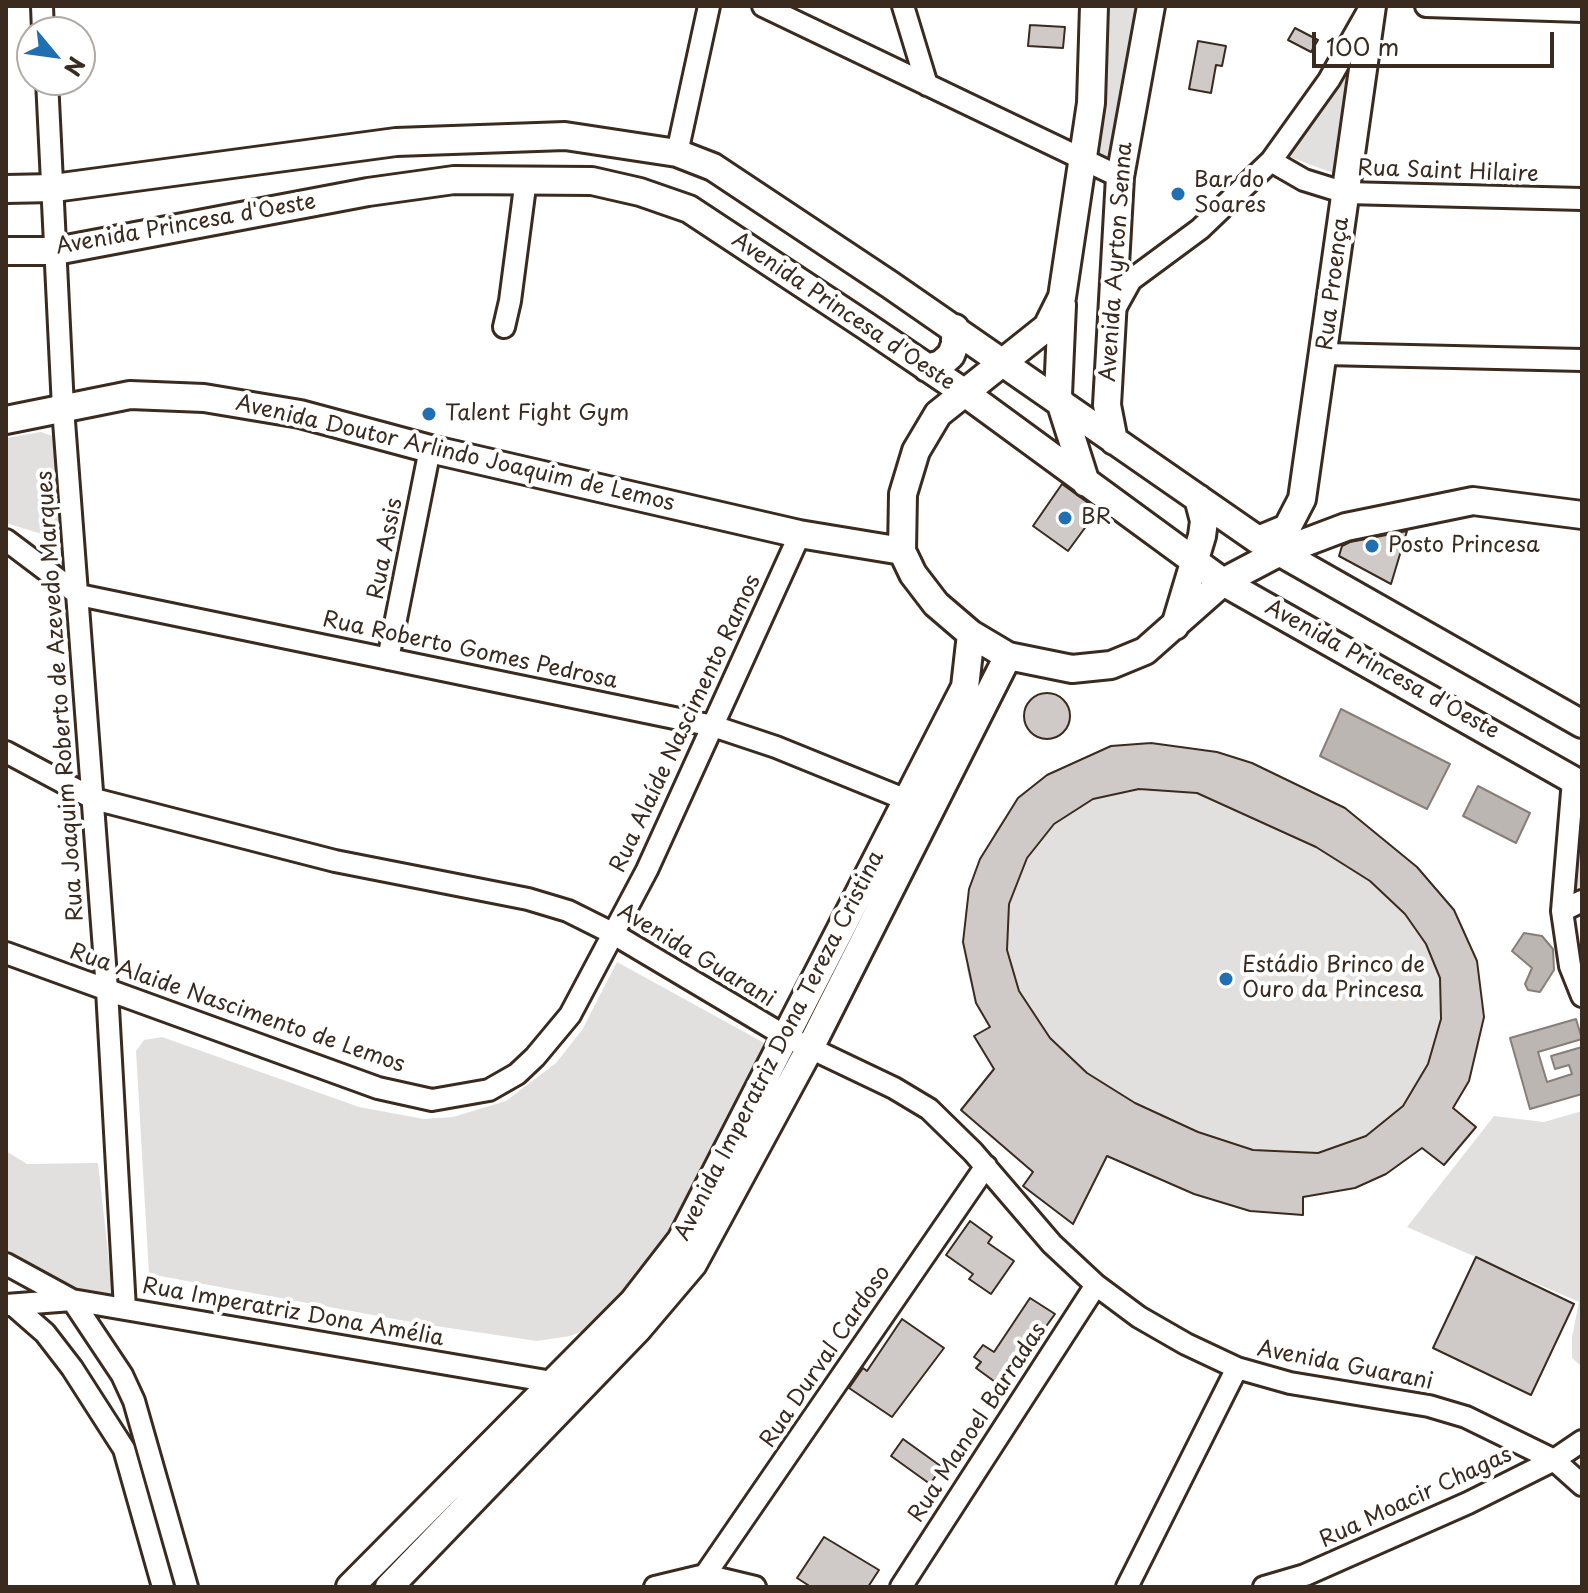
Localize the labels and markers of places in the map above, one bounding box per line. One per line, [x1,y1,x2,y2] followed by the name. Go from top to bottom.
[1194,168,1266,220] place label: Bar do Soares
[1169,185,1187,203] marker: Bar do Soares
[445,401,629,427] place label: Talent Fight Gym
[420,405,438,423] marker: Talent Fight Gym
[1081,505,1112,531] place label: BR
[1056,509,1074,527] marker: BR
[1388,533,1540,559] place label: Posto Princesa
[1363,537,1381,555] marker: Posto Princesa
[1242,953,1425,1004] place label: Estádio Brinco de Ouro da Princesa
[1217,970,1235,988] marker: Estádio Brinco de Ouro da Princesa

